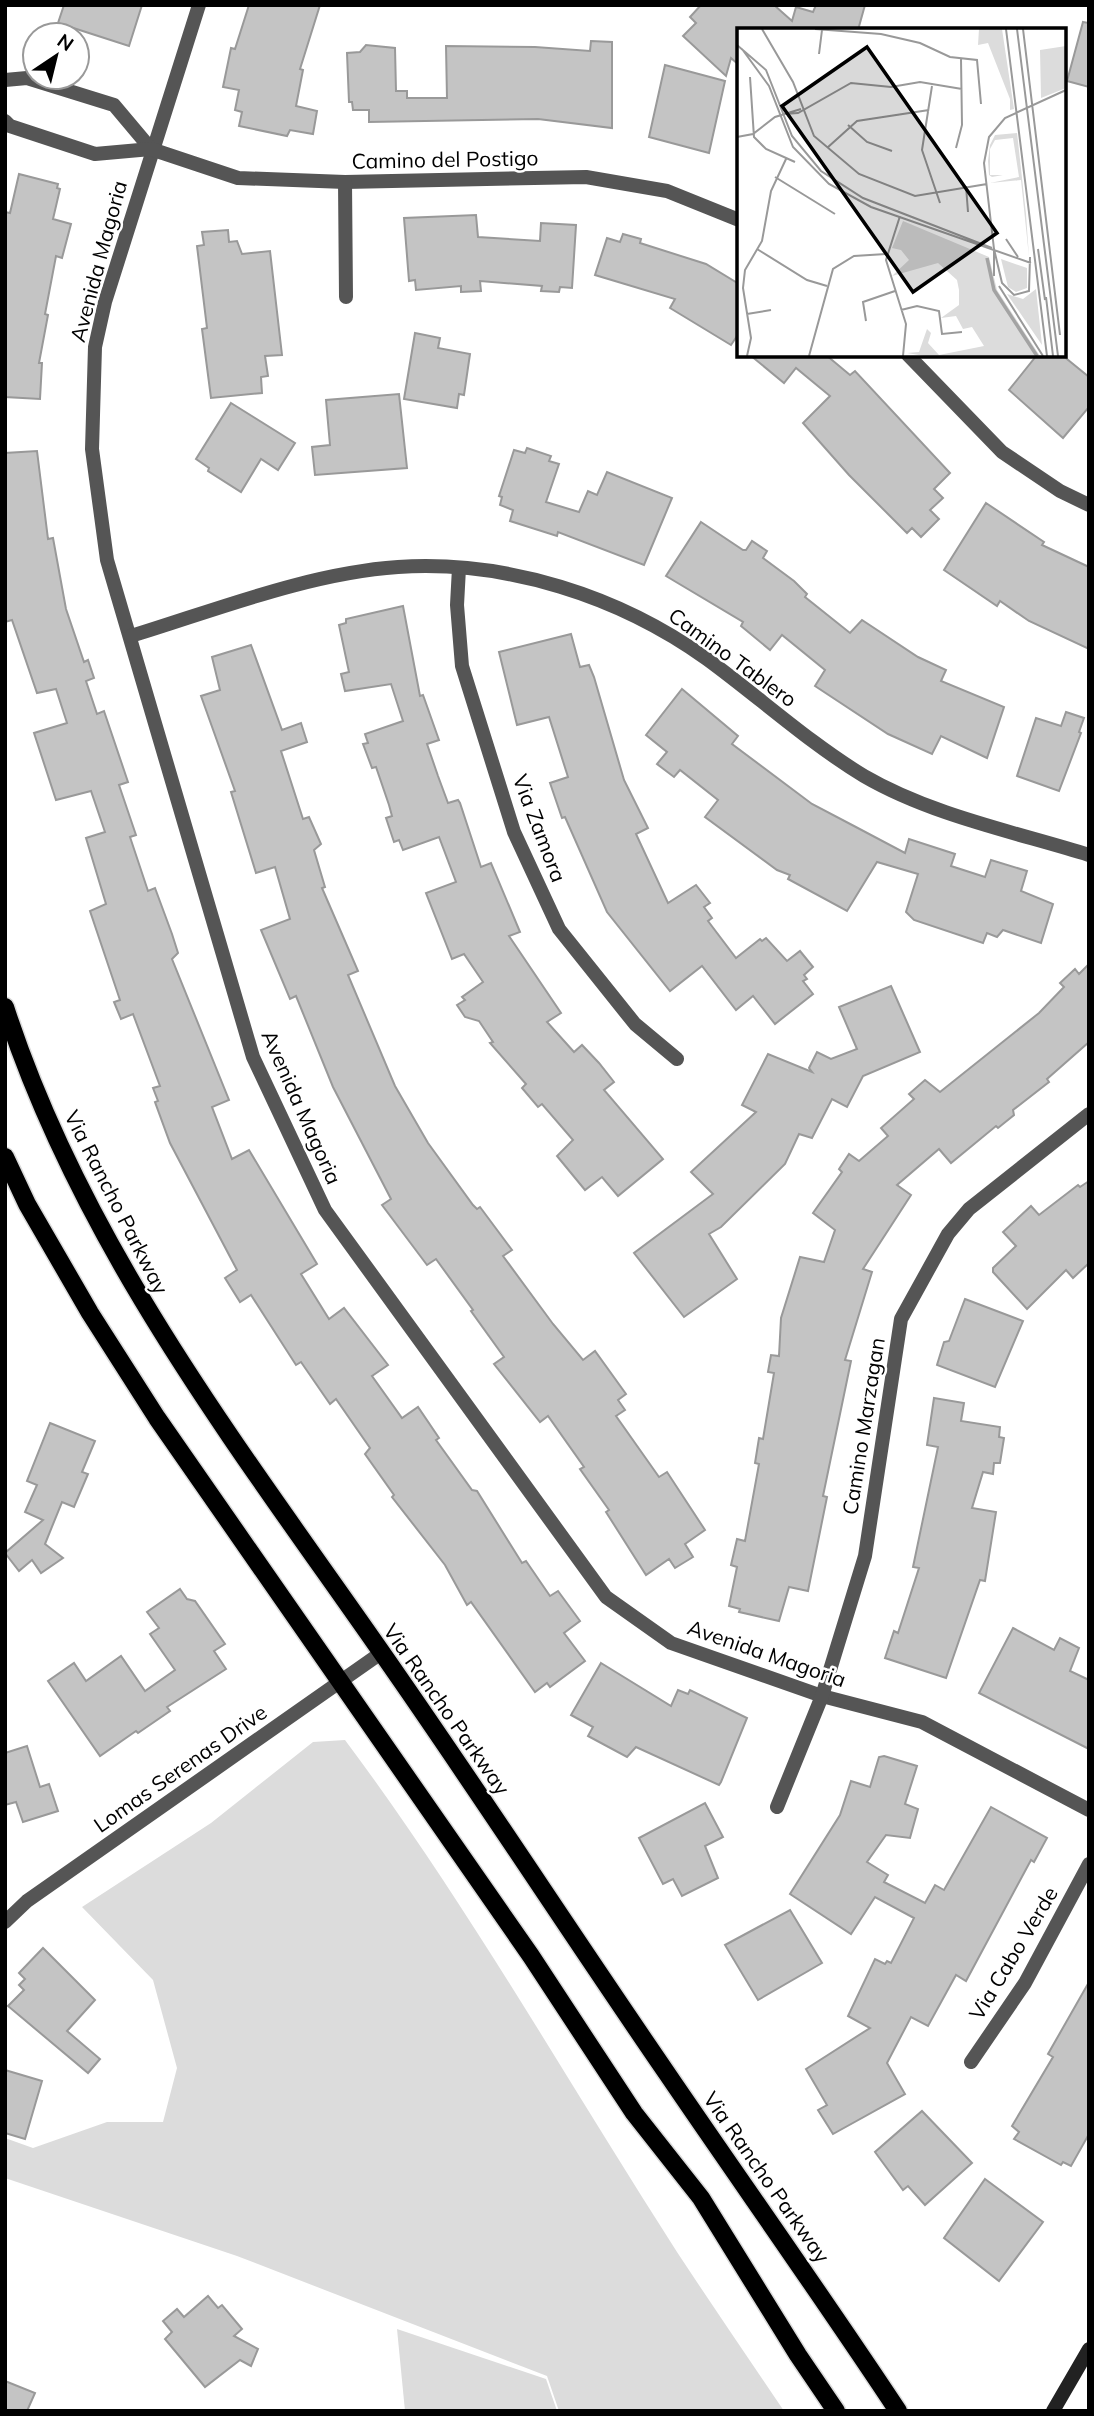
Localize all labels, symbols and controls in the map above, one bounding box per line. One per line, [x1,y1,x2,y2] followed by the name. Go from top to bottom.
[21,21,91,91] north arrow
[53,28,79,56] text: N
[737,28,1066,357] inset map
[351,144,539,174] street label: Camino del Postigo
[64,178,132,344] street label: Avenida Magoria
[664,602,802,712] street label: Camino Tablero
[508,770,572,886] street label: Via Zamora
[256,1026,348,1188] street label: Avenida Magoria
[59,1106,175,1298] street label: Via Rancho Parkway
[836,1336,890,1516] street label: Camino Marzagan
[684,1614,850,1692] street label: Avenida Magoria
[378,1618,516,1800] street label: Via Rancho Parkway
[88,1698,272,1838] street label: Lomas Serenas Drive
[963,1882,1063,2024] street label: Via Cabo Verde
[698,2086,836,2268] street label: Via Rancho Parkway

